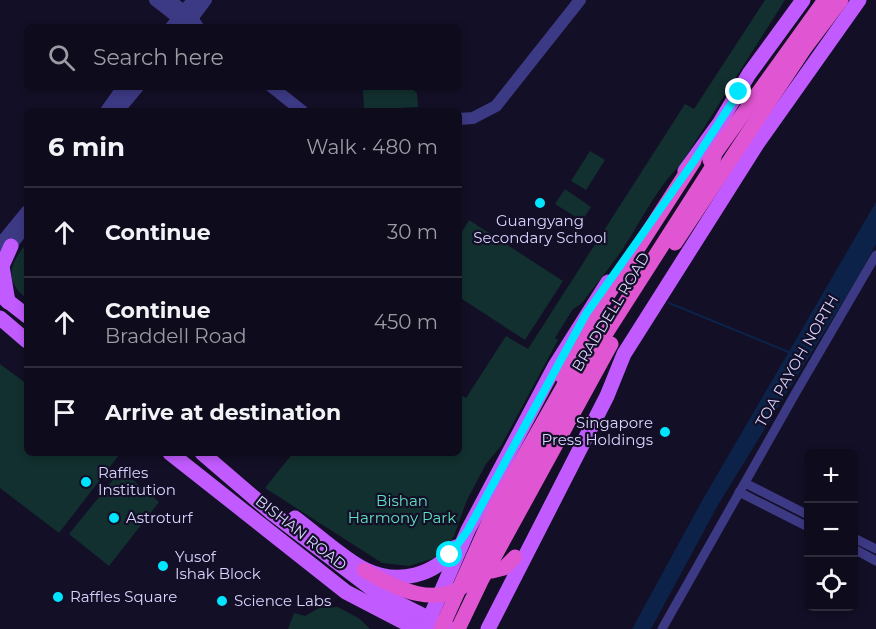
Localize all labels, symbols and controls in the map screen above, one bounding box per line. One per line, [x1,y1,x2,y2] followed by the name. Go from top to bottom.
[24,24,462,90] search box
[45,41,78,74] icon: search
[93,44,224,71] text: Search here
[725,78,751,104] route end
[48,131,125,163] text: 6 min
[306,135,438,159] text: Walk · 480 m
[533,196,547,210] marker: Guangyang Secondary School
[473,211,607,247] place label: Guangyang Secondary School
[48,216,81,249] icon: ahead
[105,219,211,246] text: Continue
[387,220,438,244] text: 30 m
[567,249,654,375] street label: BRADDELL ROAD
[751,291,842,430] street label: TOA PAYOH NORTH
[105,297,211,324] text: Continue
[48,306,81,339] icon: ahead
[374,310,438,334] text: 450 m
[105,324,247,348] text: Braddell Road
[48,396,81,429] icon: arrive
[105,399,341,426] text: Arrive at destination
[542,413,653,449] place label: Singapore Press Holdings
[658,425,672,439] marker: Singapore Press Holdings
[804,449,858,611] map controls
[804,449,858,503] button: +
[98,463,176,499] place label: Raffles Institution
[79,475,93,489] marker: Raffles Institution
[252,491,351,574] street label: BISHAN ROAD
[348,491,456,527] park label: Bishan Harmony Park
[804,503,858,557] button: −
[126,508,194,527] place label: Astroturf
[107,511,121,525] marker: Astroturf
[436,541,462,567] route start
[175,547,261,583] place label: Yusof Ishak Block
[804,557,858,611] button: locate
[156,559,170,573] marker: Yusof Ishak Block
[70,587,177,606] place label: Raffles Square
[51,590,65,604] marker: Raffles Square
[234,591,331,610] place label: Science Labs
[215,594,229,608] marker: Science Labs

